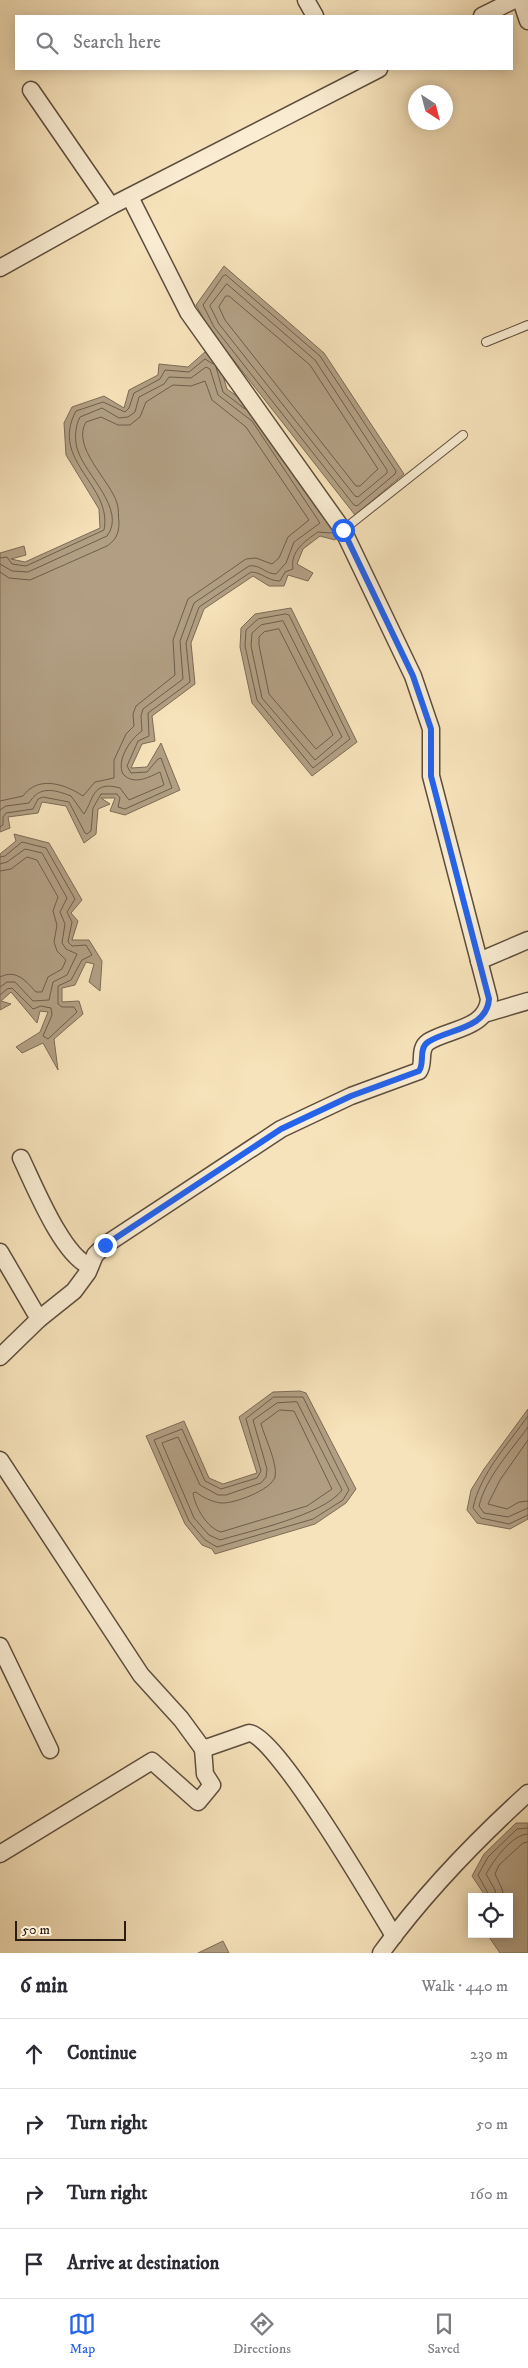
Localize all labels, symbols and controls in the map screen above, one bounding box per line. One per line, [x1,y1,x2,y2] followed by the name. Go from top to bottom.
[15,15,513,70] search box
[33,29,61,57] icon: search
[73,31,161,54] text: Search here
[408,85,453,130] north arrow
[332,519,355,542] route start
[94,1234,117,1257] route end
[468,1893,513,1938] map controls
[468,1893,513,1938] button: locate
[15,1918,126,1941] scale bar
[22,1921,50,1939] text: 50 m
[20,1973,68,1999] text: 6 min
[422,1976,508,1996] text: Walk · 440 m
[20,2040,48,2068] icon: ahead
[67,2042,137,2065] text: Continue
[470,2044,508,2064] text: 230 m
[20,2110,48,2138] icon: right
[67,2112,147,2135] text: Turn right
[476,2114,508,2134] text: 50 m
[20,2180,48,2208] icon: right
[67,2182,147,2205] text: Turn right
[470,2184,508,2204] text: 160 m
[20,2250,48,2278] icon: arrive
[67,2252,219,2275] text: Arrive at destination
[68,2310,96,2358] tab: Map
[233,2310,291,2358] tab: Directions
[428,2310,460,2358] tab: Saved

